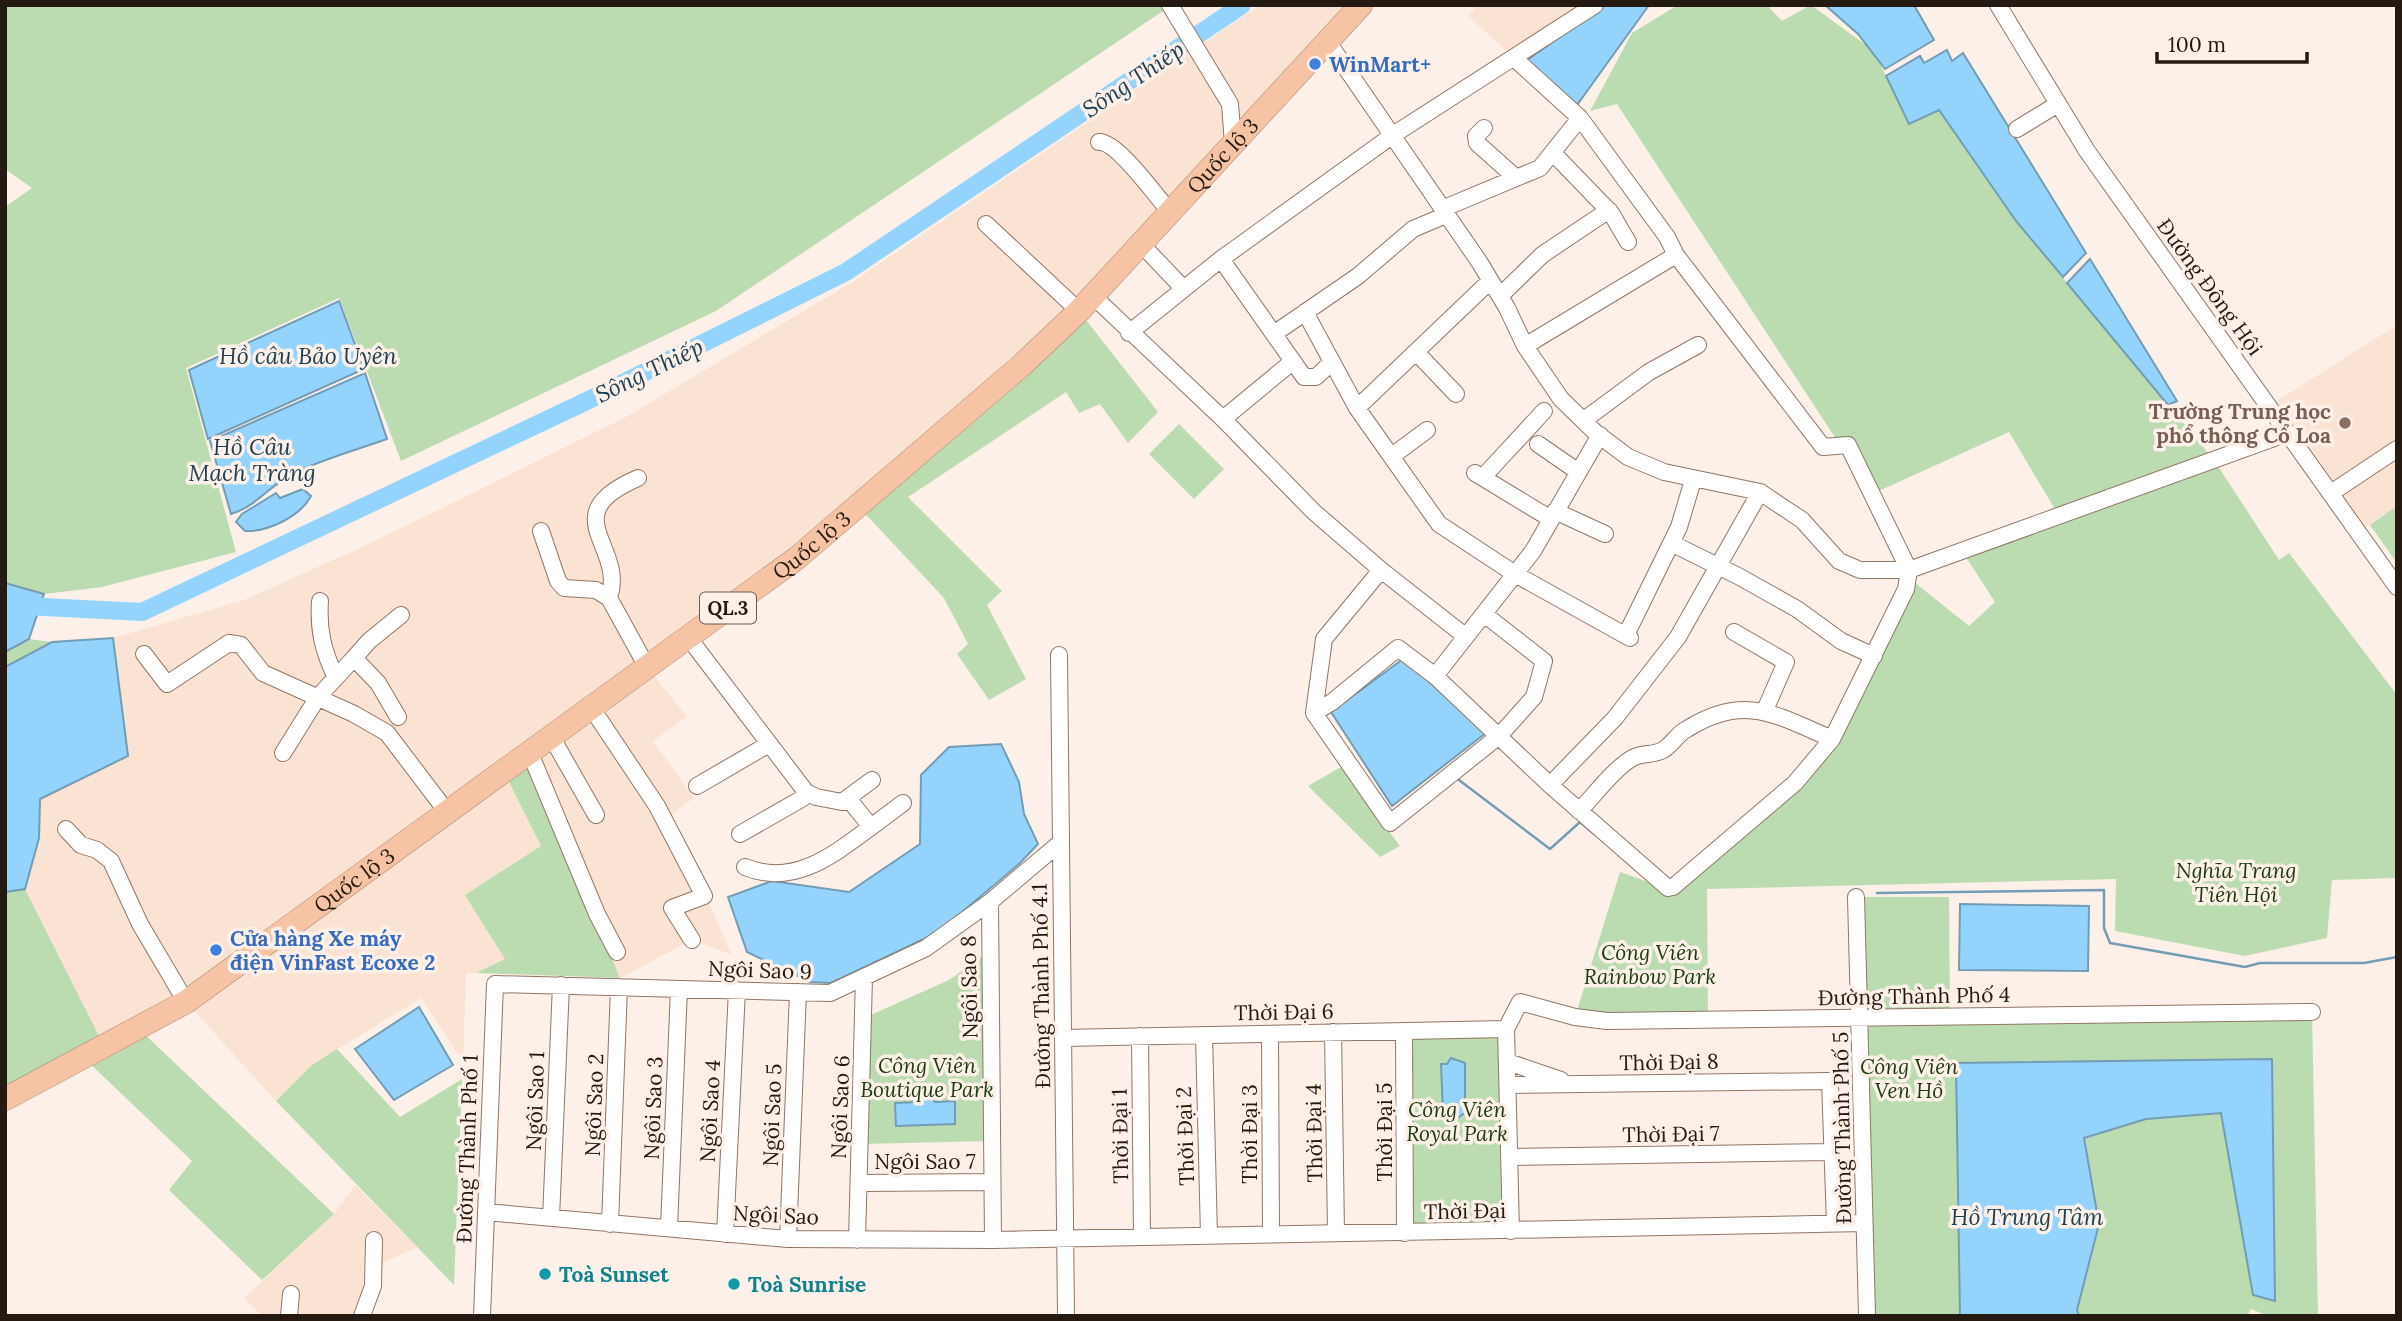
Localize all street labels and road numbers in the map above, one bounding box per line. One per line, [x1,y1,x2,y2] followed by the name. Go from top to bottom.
[1181,112,1264,199] street label: Quốc lộ 3
[2151,213,2269,361] street label: Đường Đông Hội
[767,505,856,585] street label: Quốc lộ 3
[700,593,756,624] road number: QL.3
[308,842,400,918] street label: Quốc lộ 3
[1026,883,1056,1089] street label: Đường Thành Phố 4.1
[955,935,983,1039] street label: Ngôi Sao 8
[708,955,812,985] street label: Ngôi Sao 9
[1818,981,2010,1011] street label: Đường Thành Phố 4
[1234,998,1334,1026] street label: Thời Đại 6
[1827,1032,1857,1224] street label: Đường Thành Phố 5
[1619,1048,1719,1076] street label: Thời Đại 8
[520,1051,550,1151] street label: Ngôi Sao 1
[579,1053,609,1157] street label: Ngôi Sao 2
[450,1054,484,1244] street label: Đường Thành Phố 1
[825,1055,855,1159] street label: Ngôi Sao 6
[638,1056,668,1160] street label: Ngôi Sao 3
[694,1059,726,1163] street label: Ngôi Sao 4
[757,1063,787,1167] street label: Ngôi Sao 5
[1371,1082,1398,1182] street label: Thời Đại 5
[1300,1083,1328,1183] street label: Thời Đại 4
[1236,1084,1263,1184] street label: Thời Đại 3
[1170,1086,1200,1186] street label: Thời Đại 2
[1106,1088,1134,1184] street label: Thời Đại 1
[1622,1120,1720,1148] street label: Thời Đại 7
[874,1148,976,1175] street label: Ngôi Sao 7
[1424,1197,1506,1225] street label: Thời Đại
[732,1199,820,1231] street label: Ngôi Sao

